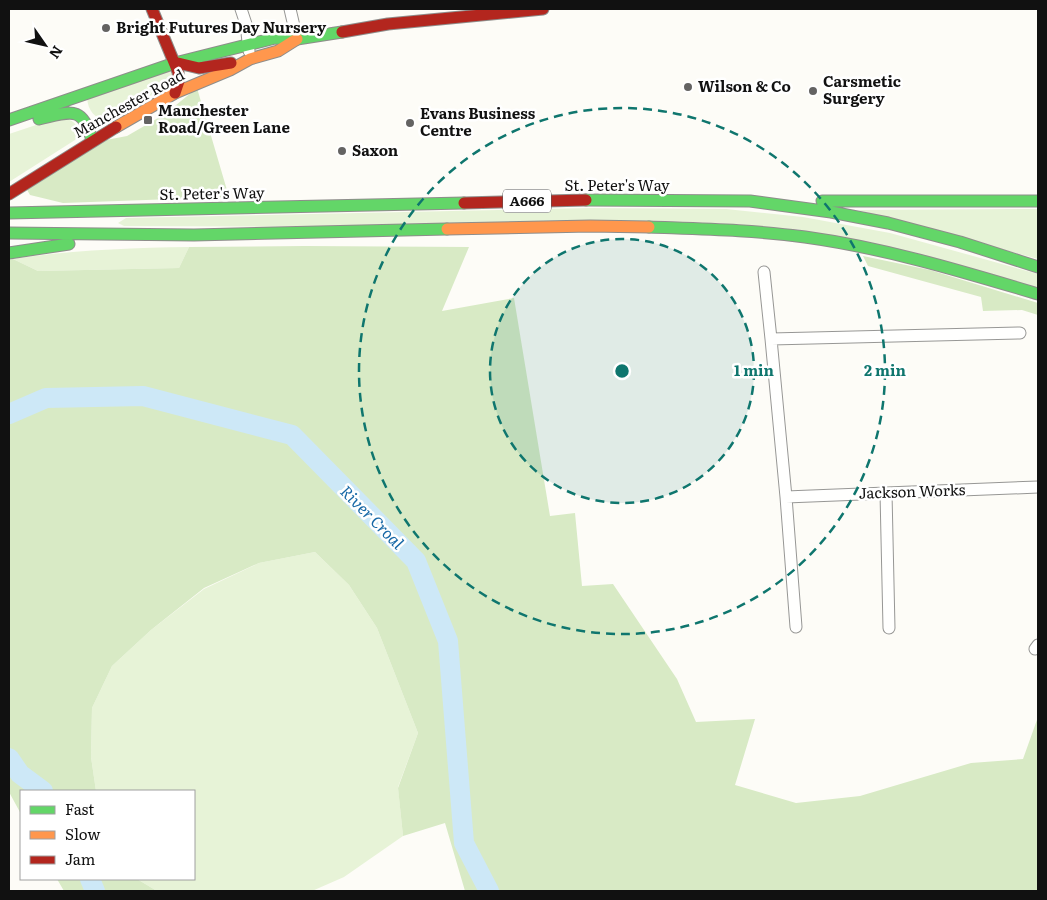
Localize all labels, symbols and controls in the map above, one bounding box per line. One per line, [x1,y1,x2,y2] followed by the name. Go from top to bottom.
[116,15,327,38] place label: Bright Futures Day Nursery
[20,20,70,70] north arrow
[100,22,112,34] marker: Bright Futures Day Nursery
[45,42,68,63] text: N
[68,63,188,143] street label: Manchester Road
[823,69,901,109] place label: Carsmetic Surgery
[698,74,791,97] place label: Wilson & Co
[682,81,694,93] marker: Wilson & Co
[807,85,819,97] marker: Carsmetic Surgery
[158,98,290,138] place label: Manchester Road/Green Lane
[420,101,536,141] place label: Evans Business Centre
[142,114,154,126] marker: Manchester Road/Green Lane
[404,117,416,129] marker: Evans Business Centre
[352,138,399,161] place label: Saxon
[336,145,348,157] marker: Saxon
[564,173,670,196] street label: St. Peter's Way
[159,180,265,205] street label: St. Peter's Way
[503,190,551,212] road number: A666
[734,358,775,381] text: 1 min
[864,358,907,381] text: 2 min
[613,362,631,380] centre of rings
[858,477,966,504] street label: Jackson Works
[335,479,410,554] water label: River Croal
[20,790,195,880] legend
[65,797,94,820] text: Fast
[65,822,100,845] text: Slow
[65,847,96,870] text: Jam

